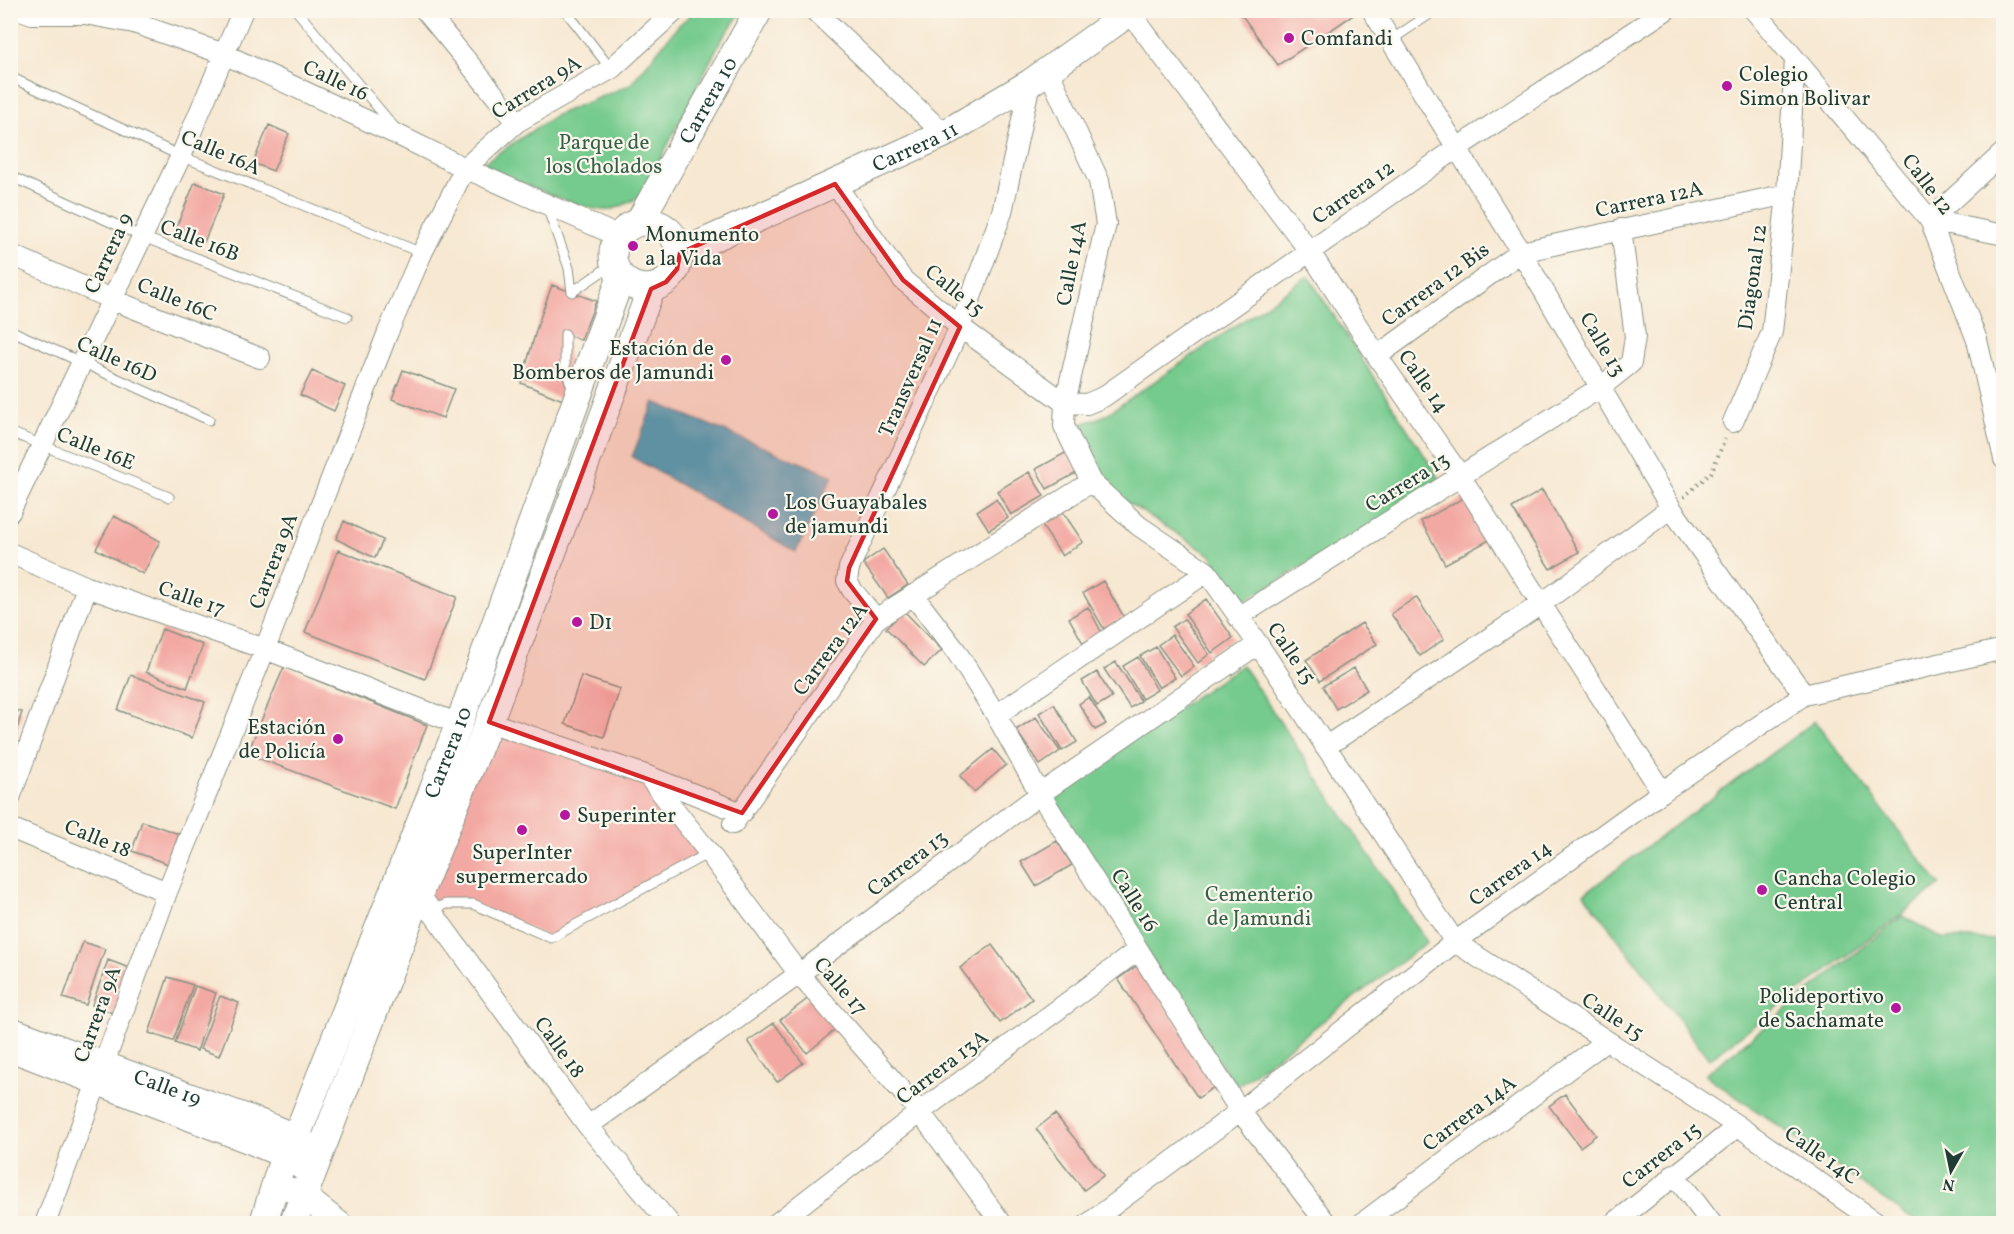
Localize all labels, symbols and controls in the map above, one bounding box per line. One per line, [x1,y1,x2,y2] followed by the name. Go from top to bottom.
[1301,25,1393,54] place label: Comfandi
[1282,31,1296,45] marker: Comfandi
[486,49,587,127] street label: Carrera 9A
[673,52,746,150] street label: Carrera 10
[298,53,373,109] street label: Calle 16
[1739,61,1871,114] place label: Colegio Simon Bolivar
[1720,79,1734,93] marker: Colegio Simon Bolivar
[868,116,964,180] street label: Carrera 11
[176,124,265,183] street label: Calle 16A
[546,129,662,182] park label: Parque de los Cholados
[1894,148,1960,222] street label: Calle 12
[1307,154,1401,232] street label: Carrera 12
[1593,175,1706,226] street label: Carrera 12A
[78,208,141,299] street label: Carrera 9
[156,213,243,270] street label: Calle 16B
[1050,218,1095,308] street label: Calle 14A
[645,221,759,274] place label: Monumento a la Vida
[1732,222,1775,332] street label: Diagonal 12
[1376,236,1496,334] street label: Carrera 12 Bis
[626,239,640,253] marker: Monumento a la Vida
[918,258,990,324] street label: Calle 15
[132,271,221,329] street label: Calle 16C
[1572,307,1632,382] street label: Calle 13
[872,313,951,442] street label: Transversal 11
[72,330,161,391] street label: Calle 16D
[512,335,714,388] place label: Estación de Bomberos de Jamundi
[1390,344,1455,419] street label: Calle 14
[719,353,733,367] marker: Estación de Bomberos de Jamundi
[52,421,139,478] street label: Calle 16E
[1360,446,1455,521] street label: Carrera 13
[785,489,927,542] place label: Los Guayabales de jamundi
[766,507,780,521] marker: Los Guayabales de jamundi
[243,509,306,614] street label: Carrera 9A
[154,574,229,624] street label: Calle 17
[787,597,876,702] street label: Carrera 12A
[589,609,612,638] place label: D1
[570,615,584,629] marker: D1
[1259,617,1322,691] street label: Calle 15
[418,703,480,803] street label: Carrera 10
[238,714,326,767] place label: Estación de Policía
[331,732,345,746] marker: Estación de Policía
[577,802,676,831] place label: Superinter
[558,808,572,822] marker: Superinter
[60,813,135,866] street label: Calle 18
[515,823,529,837] marker: SuperInter supermercado
[862,824,954,904] street label: Carrera 13
[1464,834,1558,914] street label: Carrera 14
[456,839,588,892] place label: SuperInter supermercado
[1103,864,1164,938] street label: Calle 16
[1774,865,1916,918] place label: Cancha Colegio Central
[1205,881,1313,934] park label: Cementerio de Jamundi
[1755,883,1769,897] marker: Cancha Colegio Central
[806,951,874,1023] street label: Calle 17
[68,962,129,1067] street label: Carrera 9A
[1758,983,1884,1036] place label: Polideportivo de Sachamate
[1575,986,1649,1048] street label: Calle 15
[1889,1001,1903,1015] marker: Polideportivo de Sachamate
[527,1011,591,1085] street label: Calle 18
[891,1024,995,1113] street label: Carrera 13A
[129,1063,205,1114] street label: Calle 19
[1417,1069,1523,1159] street label: Carrera 14A
[1616,1116,1708,1196] street label: Carrera 15
[1778,1120,1864,1193] street label: Calle 14C
[1921,1141,1981,1201] north arrow
[1941,1172,1956,1196] text: N

